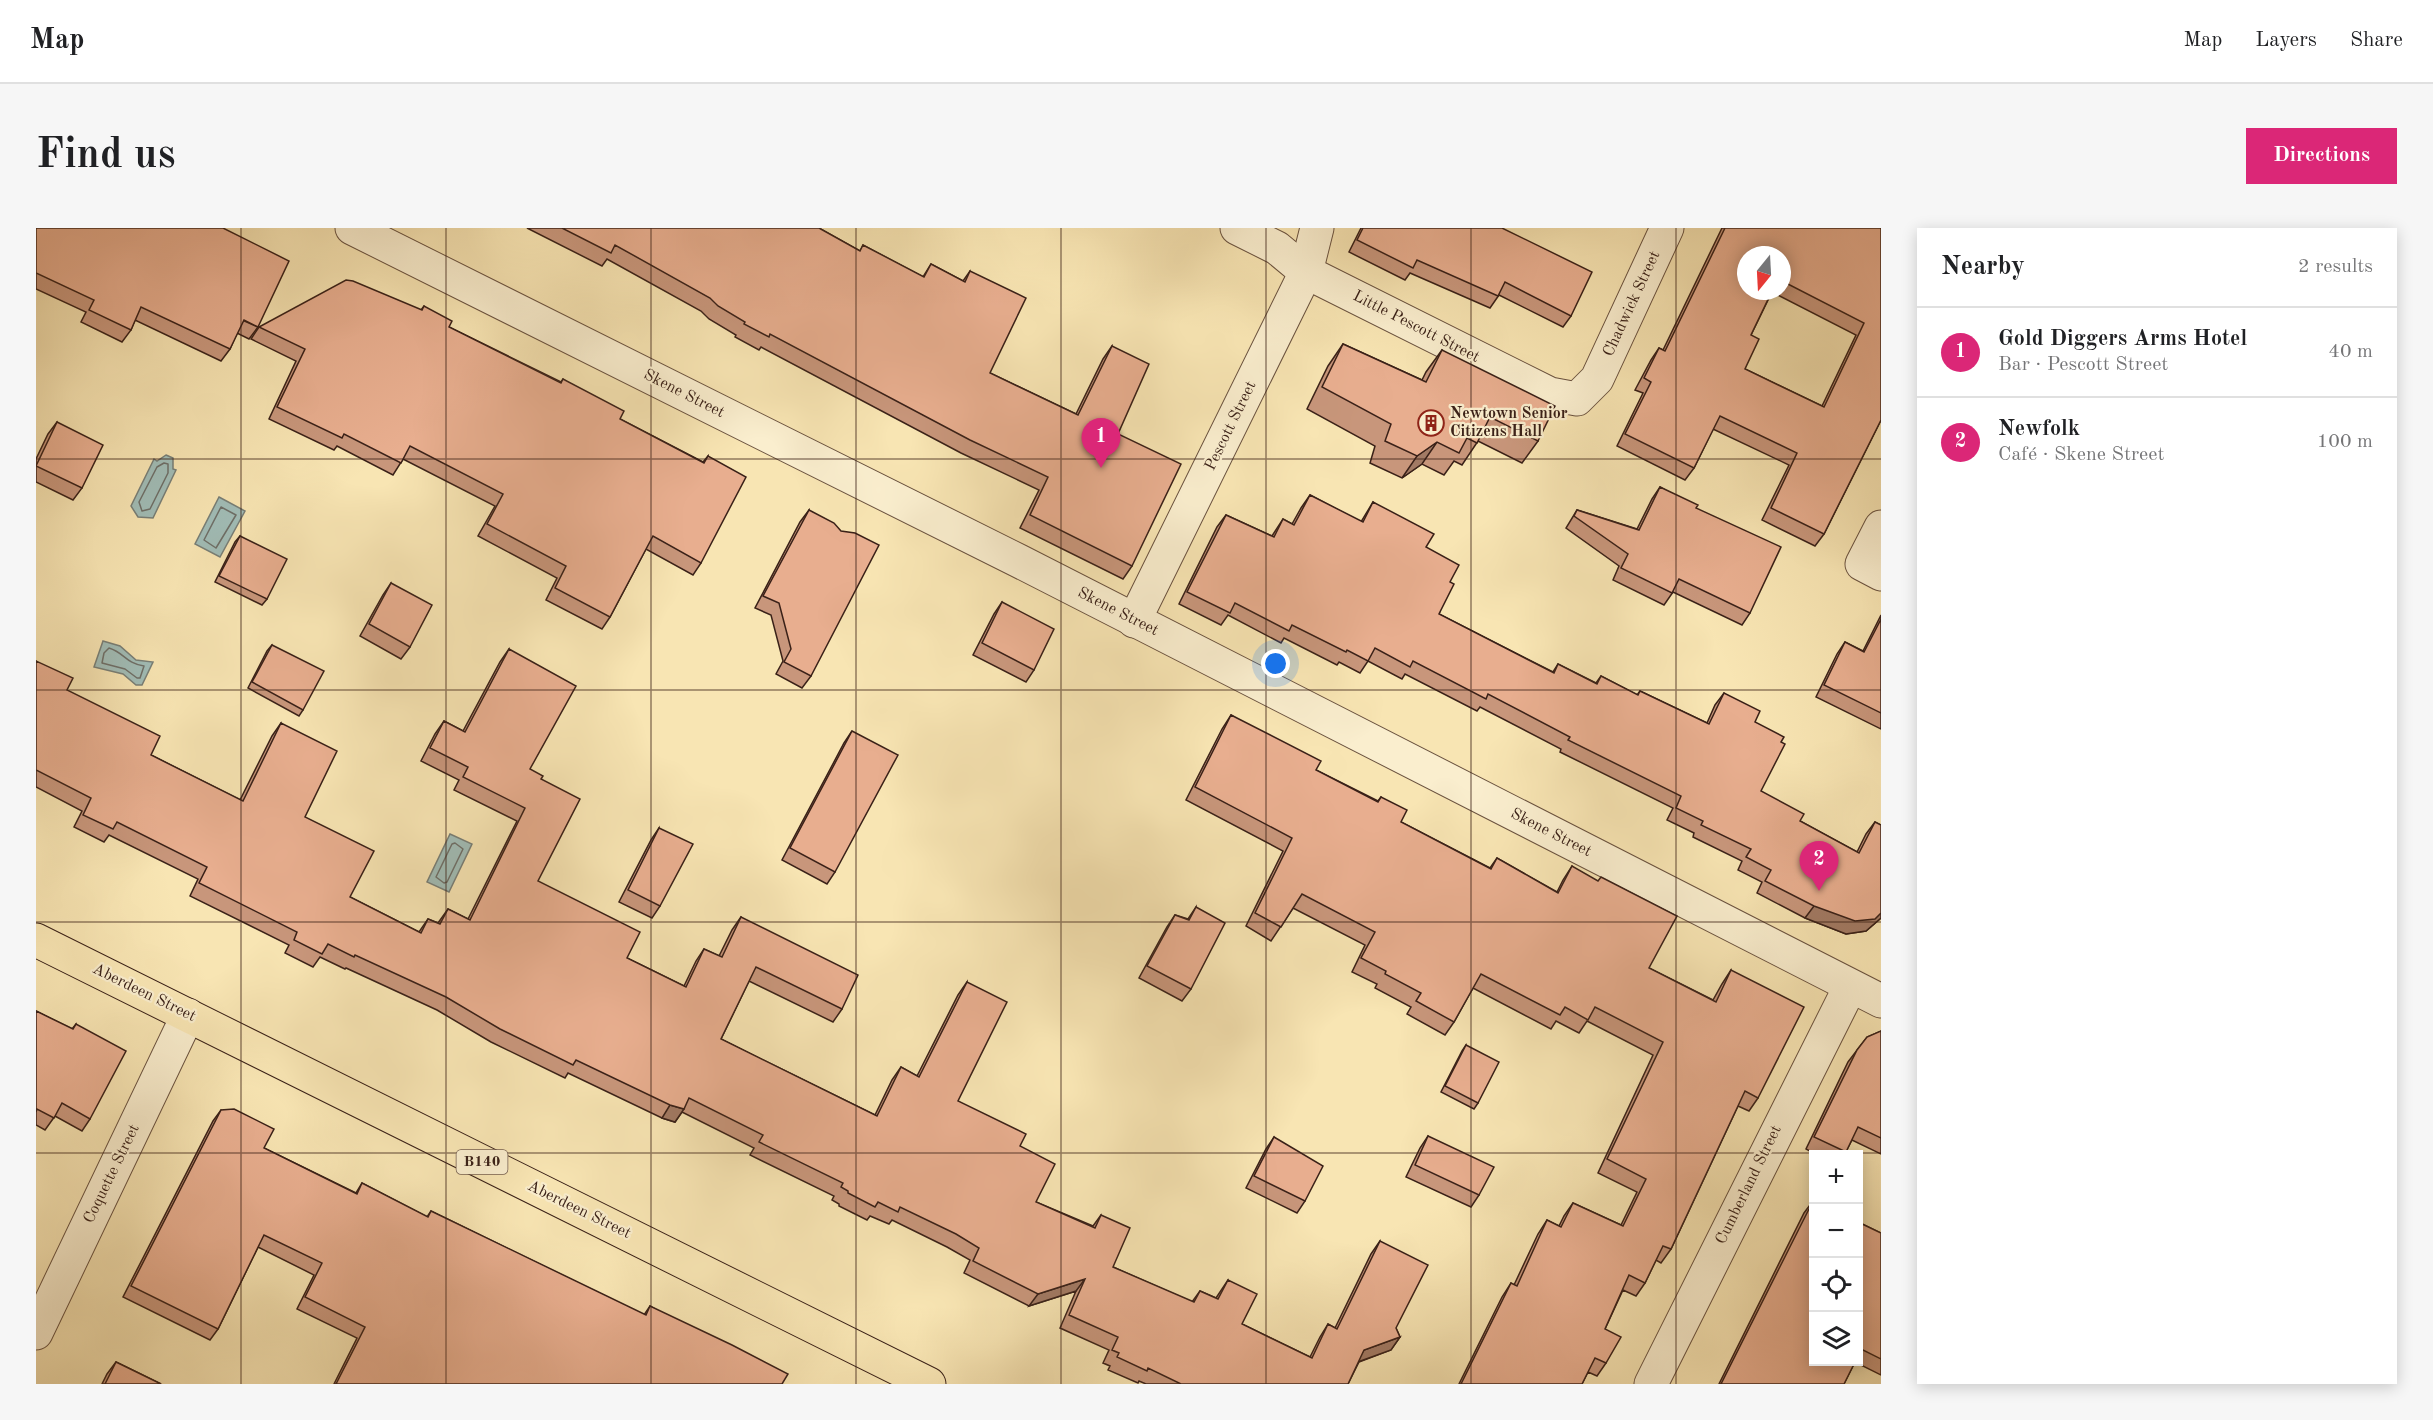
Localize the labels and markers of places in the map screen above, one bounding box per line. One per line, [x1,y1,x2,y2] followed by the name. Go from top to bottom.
[1450,406,1568,440] place label: Newtown Senior Citizens Hall
[1416,408,1446,438] building icon: Newtown Senior Citizens Hall
[1082,418,1120,468] pin: 1
[1800,842,1838,891] pin: 2

